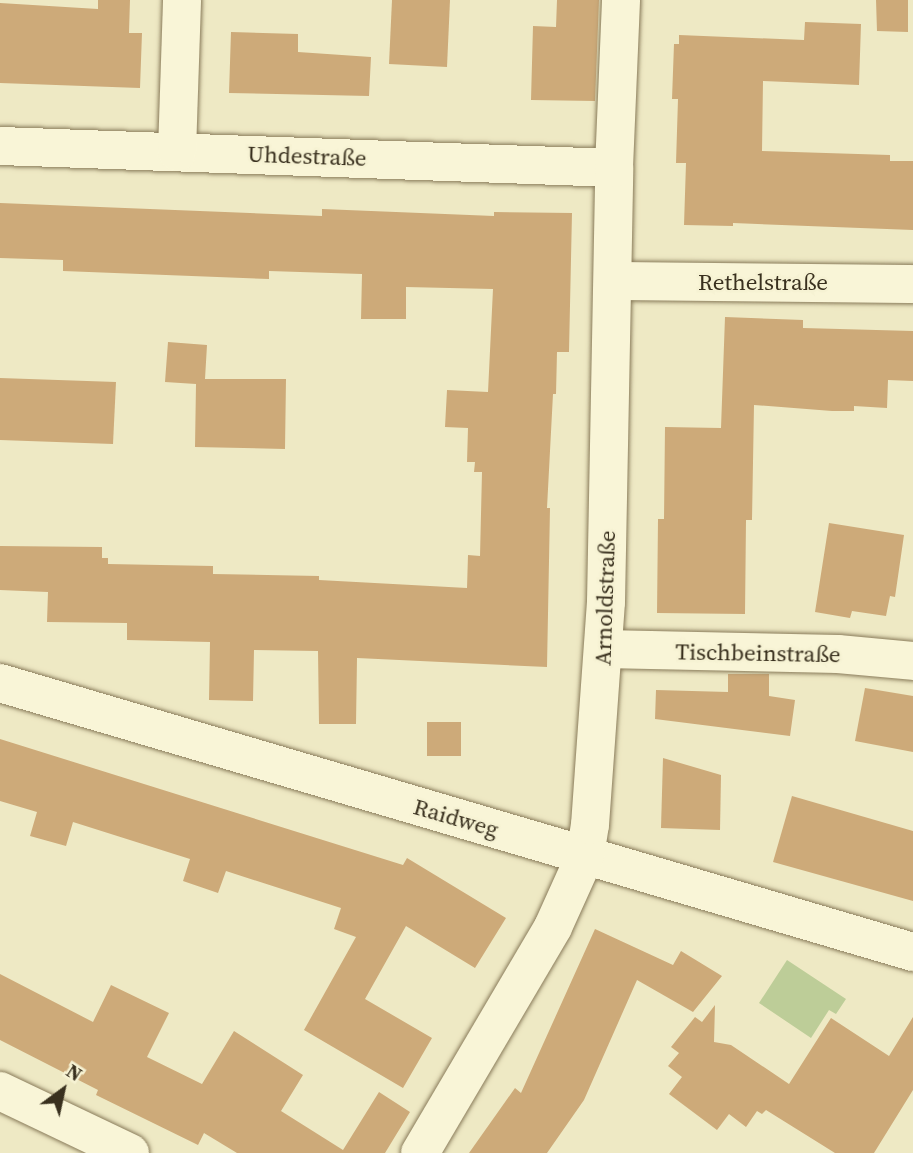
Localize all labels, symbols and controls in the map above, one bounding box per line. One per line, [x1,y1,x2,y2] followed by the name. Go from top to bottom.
[247,140,367,172] street label: Uhdestraße
[698,268,828,296] street label: Rethelstraße
[589,530,621,666] street label: Arnoldstraße
[675,638,841,668] street label: Tischbeinstraße
[410,793,502,843] street label: Raidweg
[28,1055,98,1125] north arrow
[62,1058,87,1087] text: N

